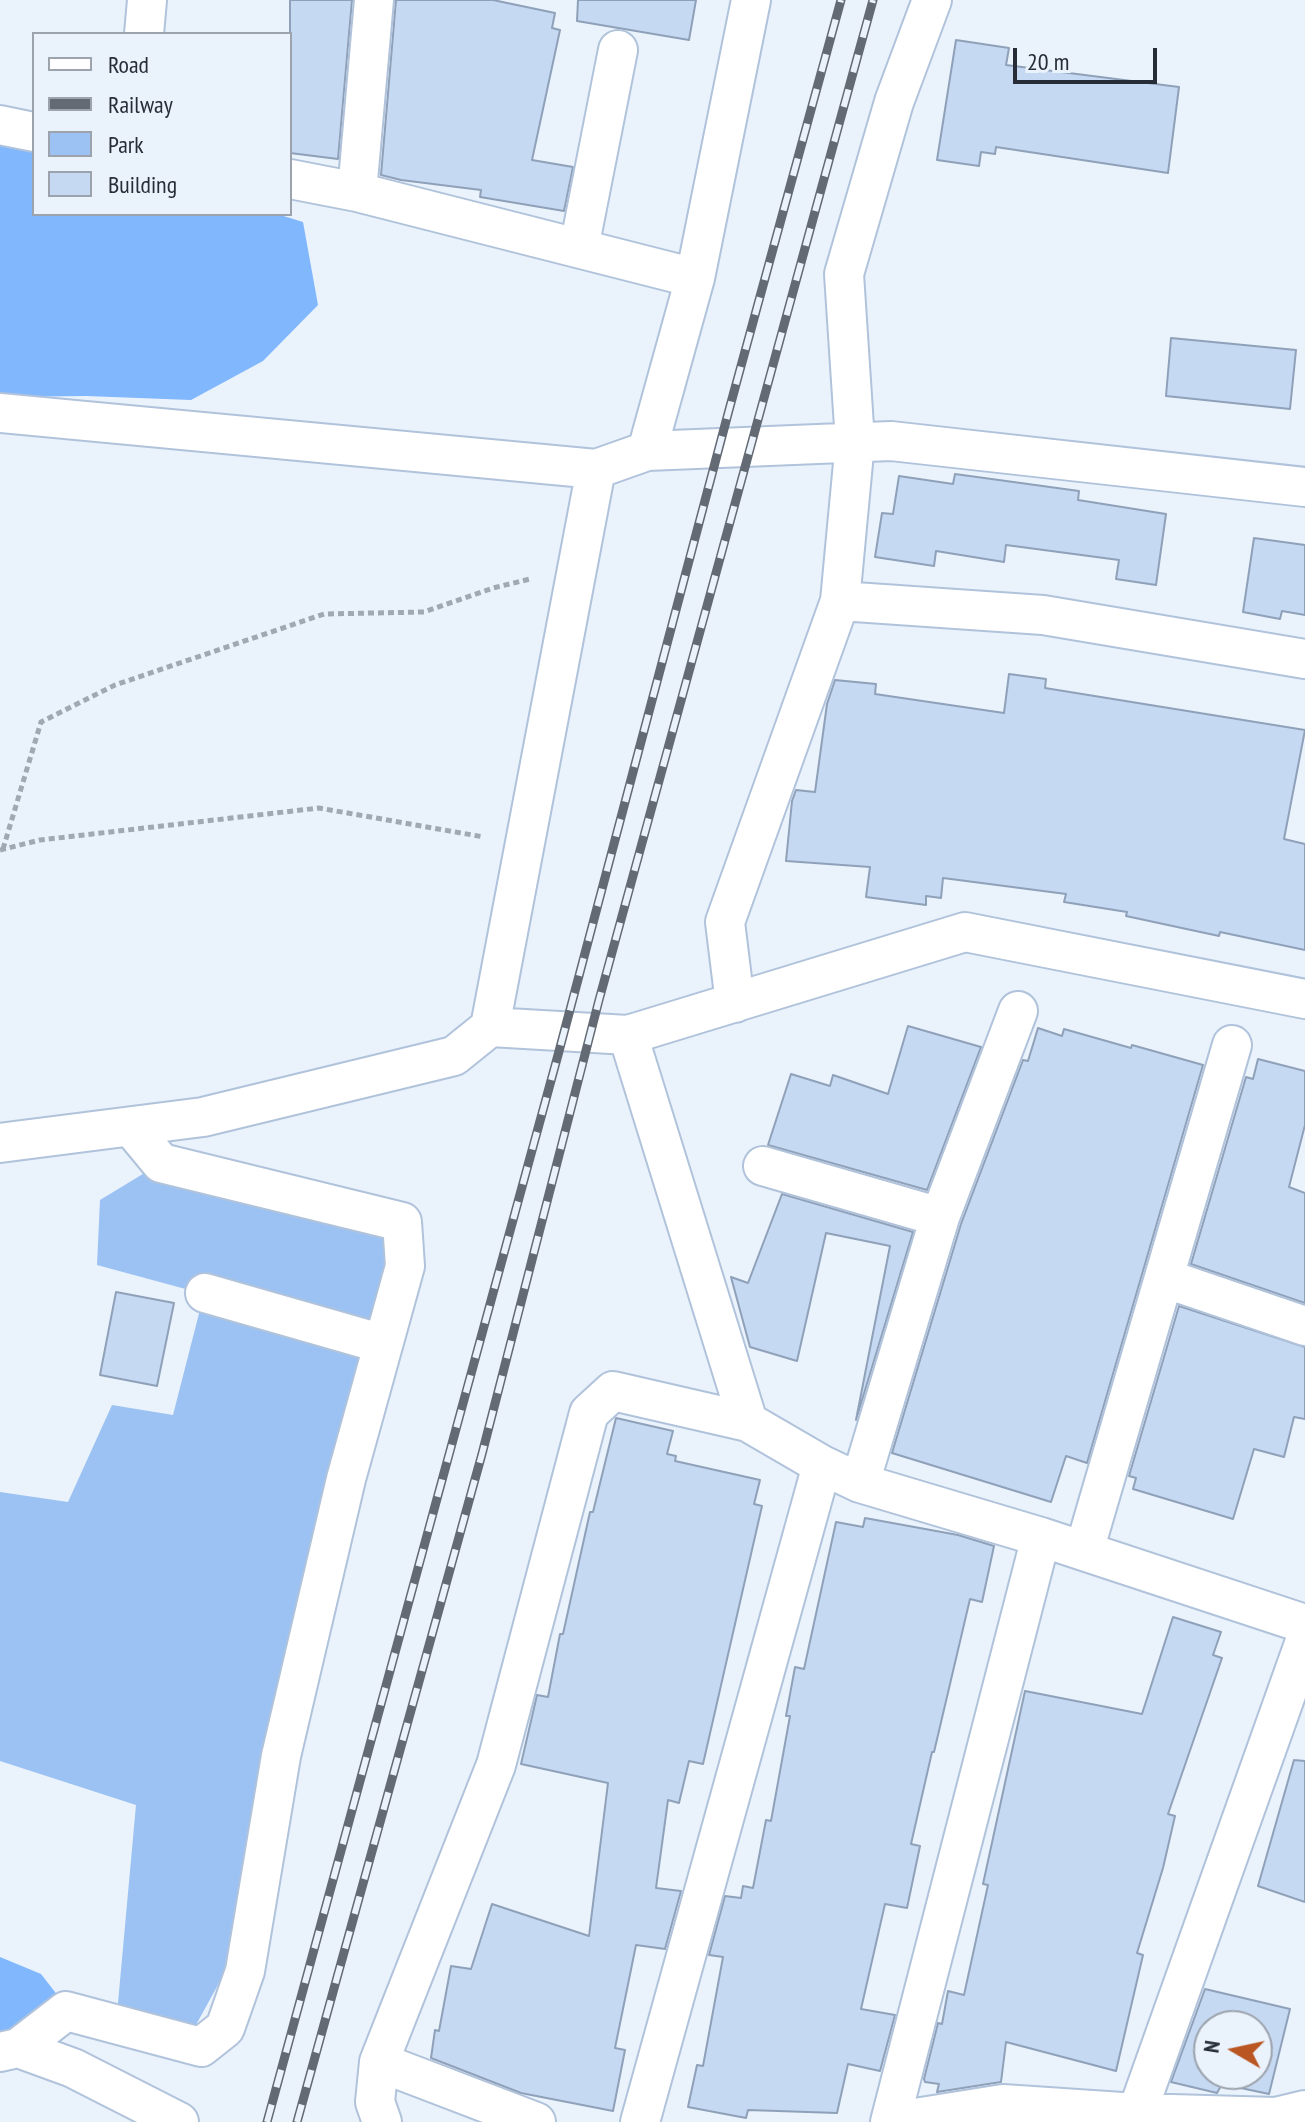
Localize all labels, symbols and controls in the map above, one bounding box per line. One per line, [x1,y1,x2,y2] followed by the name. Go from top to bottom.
[32,32,292,216] legend
[1017,32,1161,82] scale bar
[1027,46,1069,77] text: 20 m
[108,49,149,80] text: Road
[108,89,173,120] text: Railway
[108,129,144,160] text: Park
[108,169,177,200] text: Building
[1193,2010,1273,2090] north arrow
[1197,2039,1226,2055] text: N

